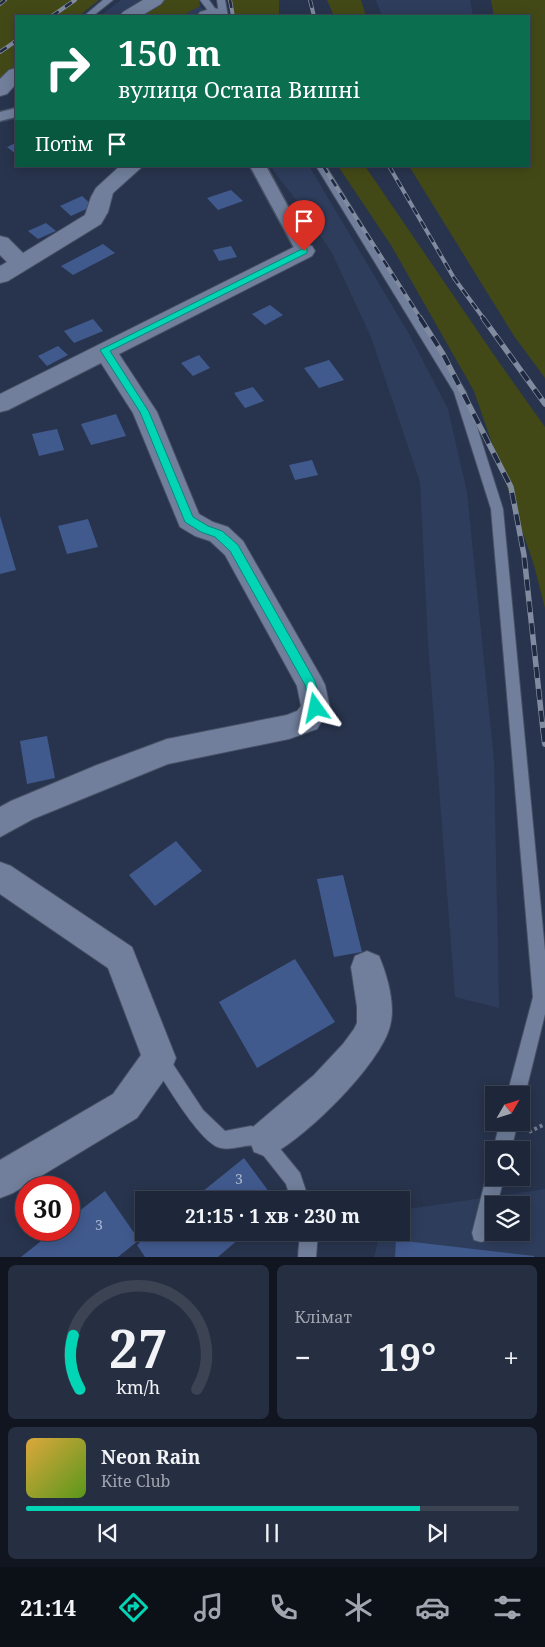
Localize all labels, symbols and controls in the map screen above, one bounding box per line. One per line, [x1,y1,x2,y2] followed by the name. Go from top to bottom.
[118,29,221,76] text: 150 m
[35,35,100,100] icon: right
[118,74,360,104] text: вулиця Остапа Вишні
[103,130,131,158] icon: arrive
[35,131,93,157] text: Потім
[283,200,325,251] pin
[290,207,318,235] icon: arrive
[289,681,341,733] position arrow
[485,1086,530,1131] north arrow
[485,1086,530,1241] map controls
[485,1141,530,1186] button: search
[235,1169,243,1188] house number: 3
[15,1176,80,1241] speed limit sign: 30
[485,1196,530,1241] button: layers
[185,1203,360,1229] text: 21:15 · 1 хв · 230 m
[95,1215,103,1234] house number: 3
[295,1306,352,1328] text: Клімат
[109,1312,168,1383] text: 27
[378,1330,436,1382] text: 19°
[295,1338,311,1376] text: −
[503,1338,519,1376] text: +
[116,1375,160,1399] text: km/h
[101,1444,200,1470] text: Neon Rain
[101,1470,170,1492] text: Kite Club
[94,1519,122,1547] icon: previous
[258,1519,286,1547] icon: pause
[423,1519,451,1547] icon: next
[116,1590,151,1625] icon: directions
[191,1590,226,1625] icon: music
[266,1590,301,1625] icon: phone
[341,1590,376,1625] icon: climate
[415,1590,450,1625] icon: car
[490,1590,525,1625] icon: filters
[20,1592,76,1622] text: 21:14

